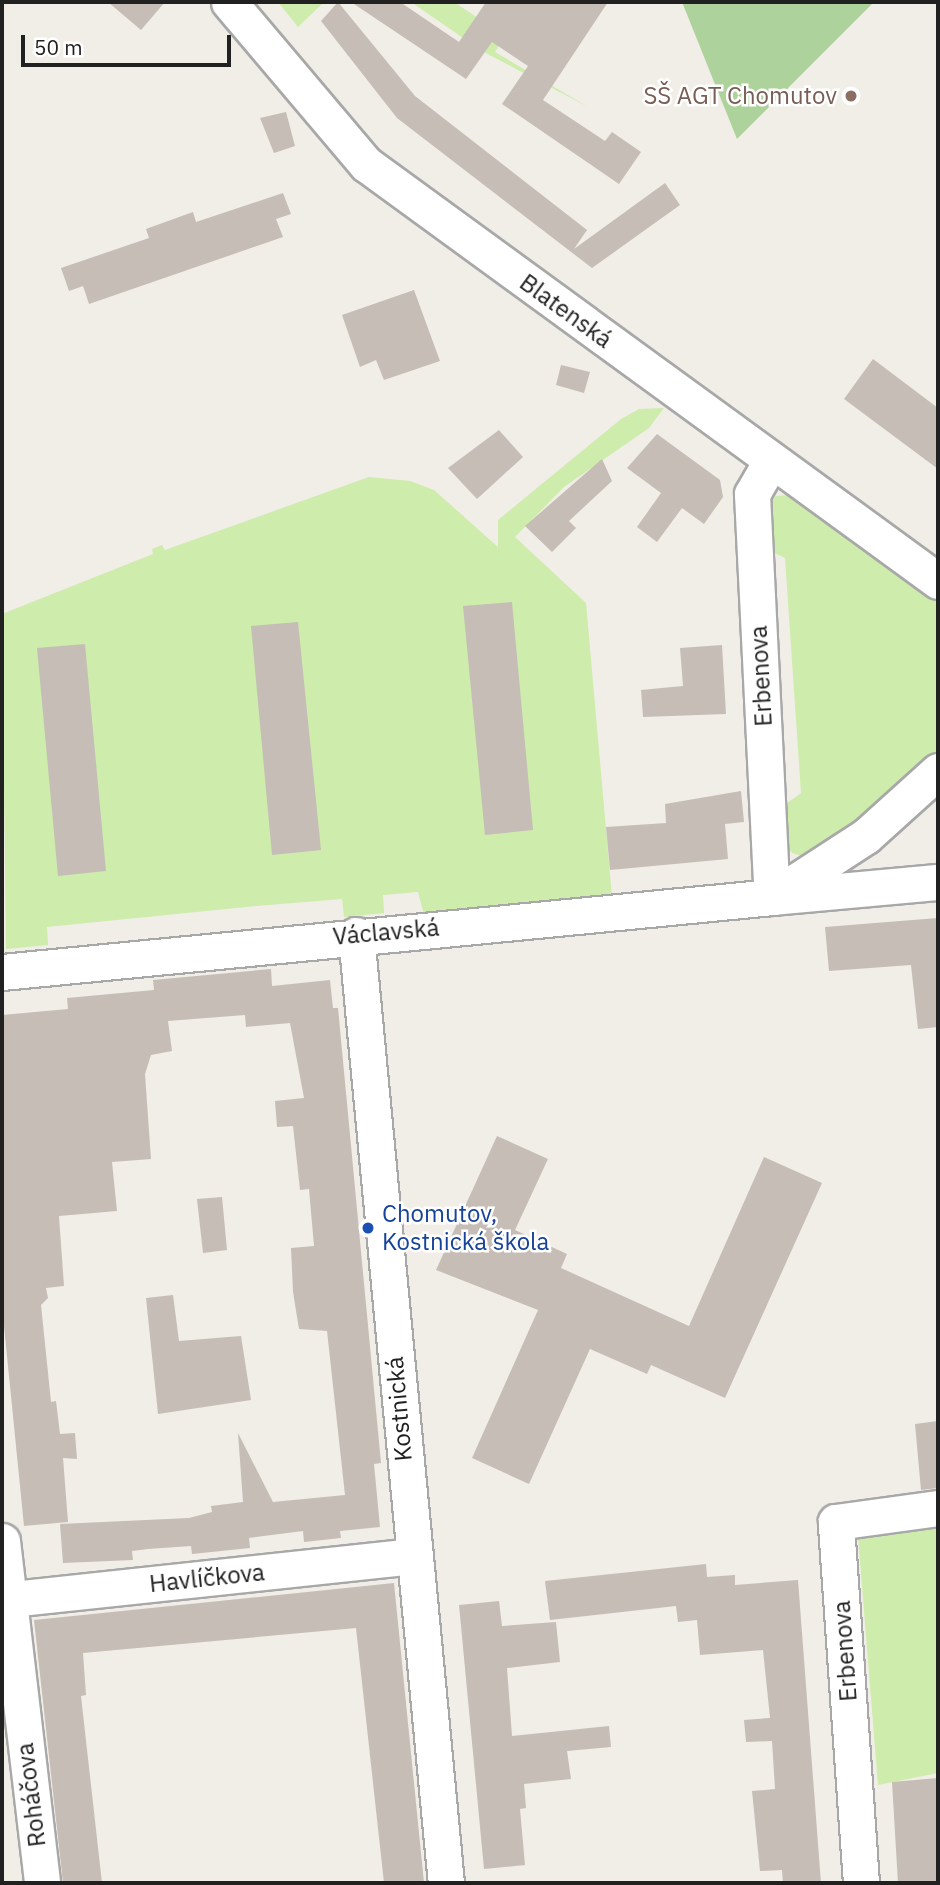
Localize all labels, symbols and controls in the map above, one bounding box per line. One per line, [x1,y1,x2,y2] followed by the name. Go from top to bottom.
[24,21,234,65] scale bar
[34,33,83,61] text: 50 m
[644,82,837,110] place label: SŠ AGT Chomutov
[843,88,859,104] marker: SŠ AGT Chomutov
[514,268,618,354] street label: Blatenská
[744,625,778,727] street label: Erbenova
[332,913,440,951] street label: Václavská
[382,1200,549,1256] place label: Chomutov, Kostnická škola
[360,1220,376,1236] marker: Chomutov, Kostnická škola
[380,1355,418,1463] street label: Kostnická
[148,1558,266,1598] street label: Havlíčkova
[827,1600,863,1702] street label: Erbenova
[10,1741,52,1849] street label: Roháčova

